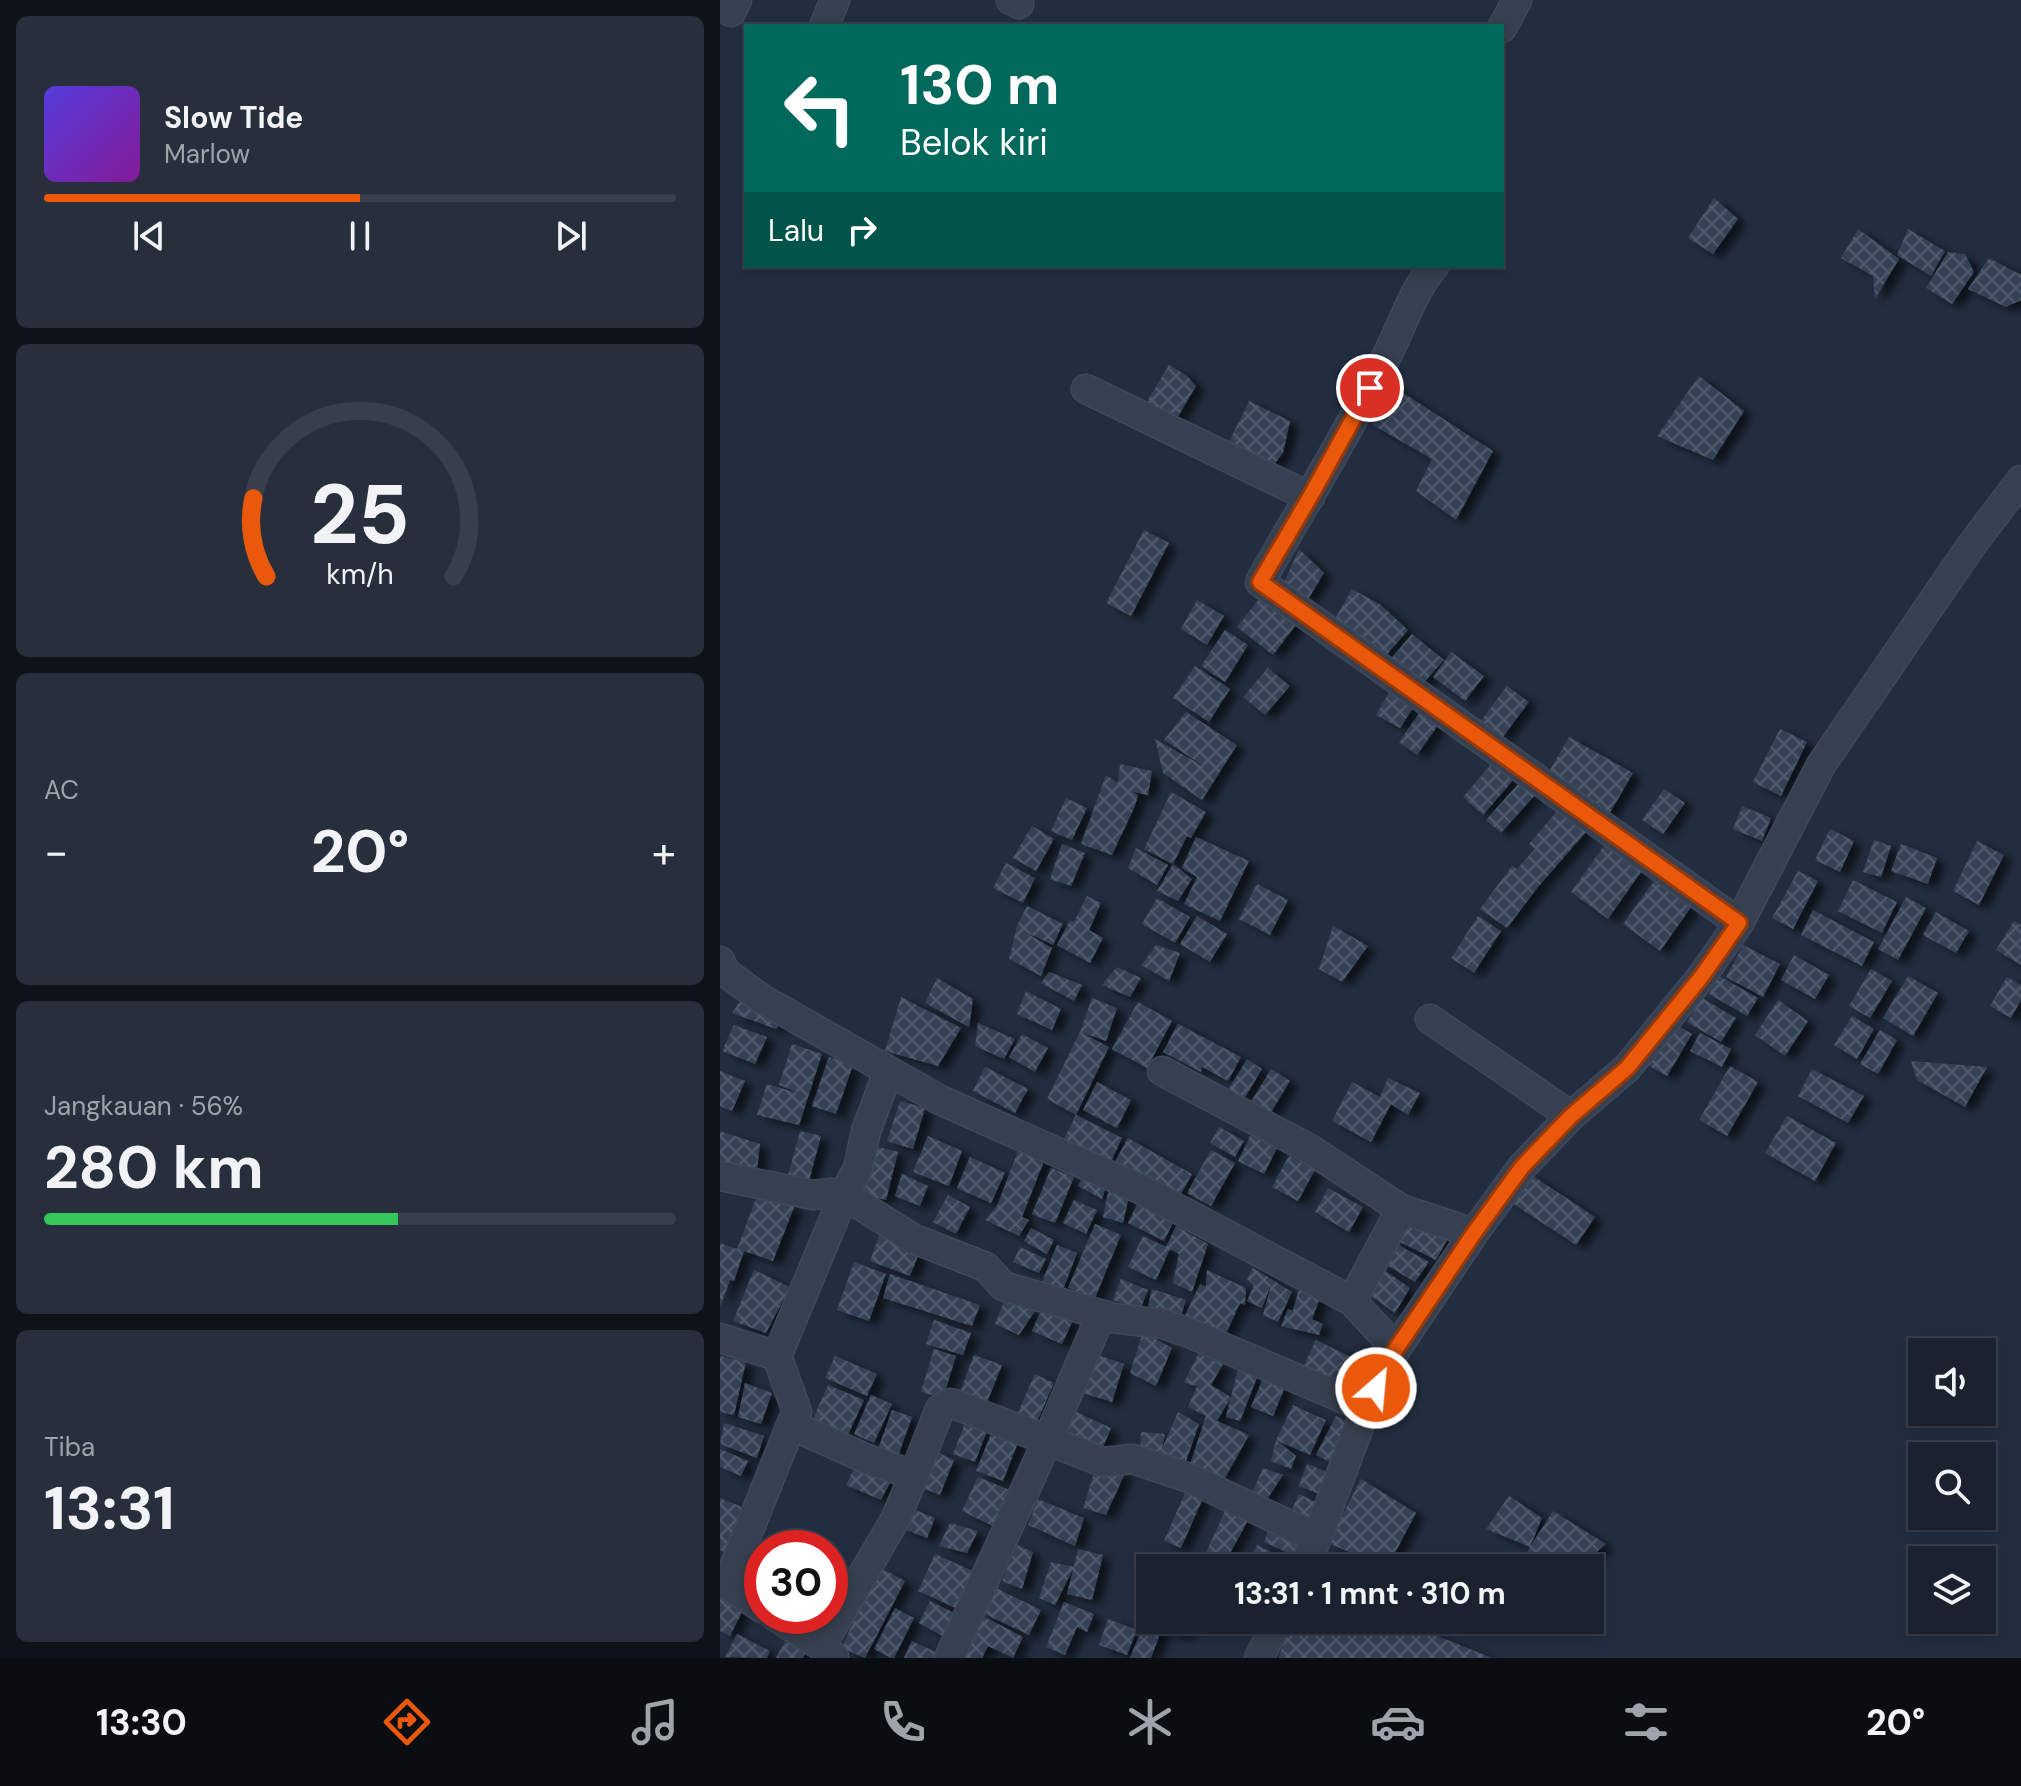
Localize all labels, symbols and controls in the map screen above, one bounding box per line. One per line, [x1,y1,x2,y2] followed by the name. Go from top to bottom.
[900,48,1059,121] text: 130 m
[768,56,872,160] icon: left
[164,98,303,137] text: Slow Tide
[900,119,1048,166] text: Belok kiri
[164,137,250,171] text: Marlow
[840,208,884,252] icon: right
[768,211,824,250] text: Lalu
[127,214,171,258] icon: previous
[338,214,382,258] icon: pause
[549,214,593,258] icon: next
[1336,354,1404,422] pin
[1348,366,1392,410] icon: arrive
[310,459,410,568] text: 25
[326,556,394,593] text: km/h
[44,773,79,807] text: AC
[311,812,409,891] text: 20°
[44,823,68,881] text: −
[652,823,676,881] text: +
[44,1089,243,1123] text: Jangkauan · 56%
[44,1128,264,1207] text: 280 km
[1908,1338,1996,1634] map controls
[1908,1338,1996,1426] button: sound
[1334,1346,1418,1430] position arrow
[44,1430,95,1464] text: Tiba
[1908,1442,1996,1530] button: search
[44,1469,175,1548] text: 13:31
[744,1530,848,1634] speed limit sign: 30
[1908,1546,1996,1634] button: layers
[1234,1574,1506,1613] text: 13:31 · 1 mnt · 310 m
[379,1694,435,1750] icon: directions
[627,1694,683,1750] icon: music
[875,1694,931,1750] icon: phone
[1122,1694,1178,1750] icon: climate
[1370,1694,1426,1750] icon: car
[1618,1694,1674,1750] icon: filters
[96,1699,187,1746] text: 13:30
[1866,1699,1925,1746] text: 20°

